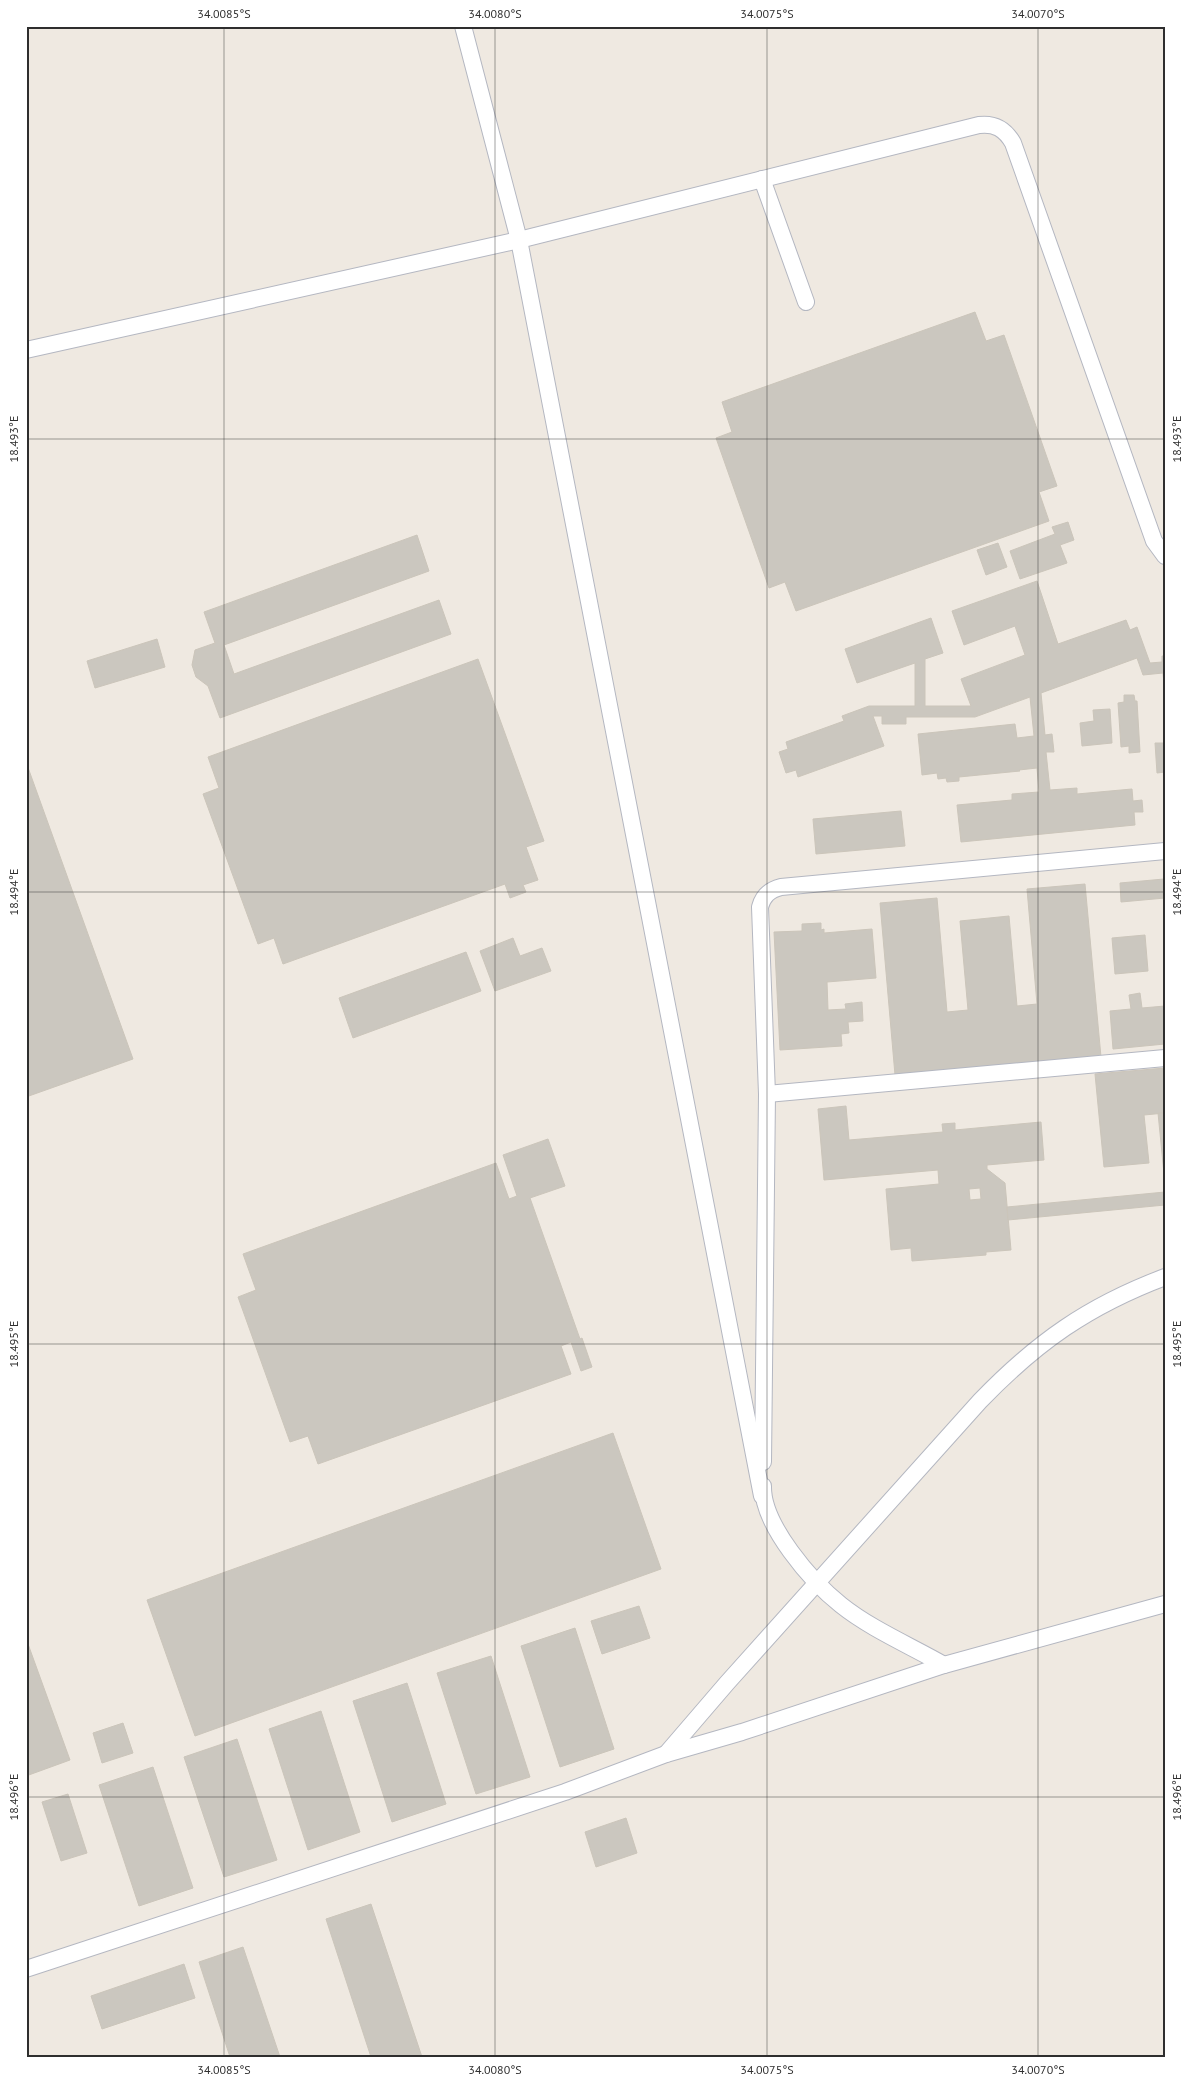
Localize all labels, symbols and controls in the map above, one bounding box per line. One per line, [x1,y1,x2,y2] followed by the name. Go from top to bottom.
[197,6,251,21] text: 34.0085°S
[468,6,522,21] text: 34.0080°S
[740,6,794,21] text: 34.0075°S
[1011,6,1065,21] text: 34.0070°S
[6,416,21,462] text: 18.493°E
[1169,416,1184,462] text: 18.493°E
[6,869,21,915] text: 18.494°E
[1169,869,1184,915] text: 18.494°E
[6,1321,21,1367] text: 18.495°E
[1169,1321,1184,1367] text: 18.495°E
[6,1774,21,1820] text: 18.496°E
[1169,1774,1184,1820] text: 18.496°E
[197,2062,251,2077] text: 34.0085°S
[468,2062,522,2077] text: 34.0080°S
[740,2062,794,2077] text: 34.0075°S
[1011,2062,1065,2077] text: 34.0070°S

